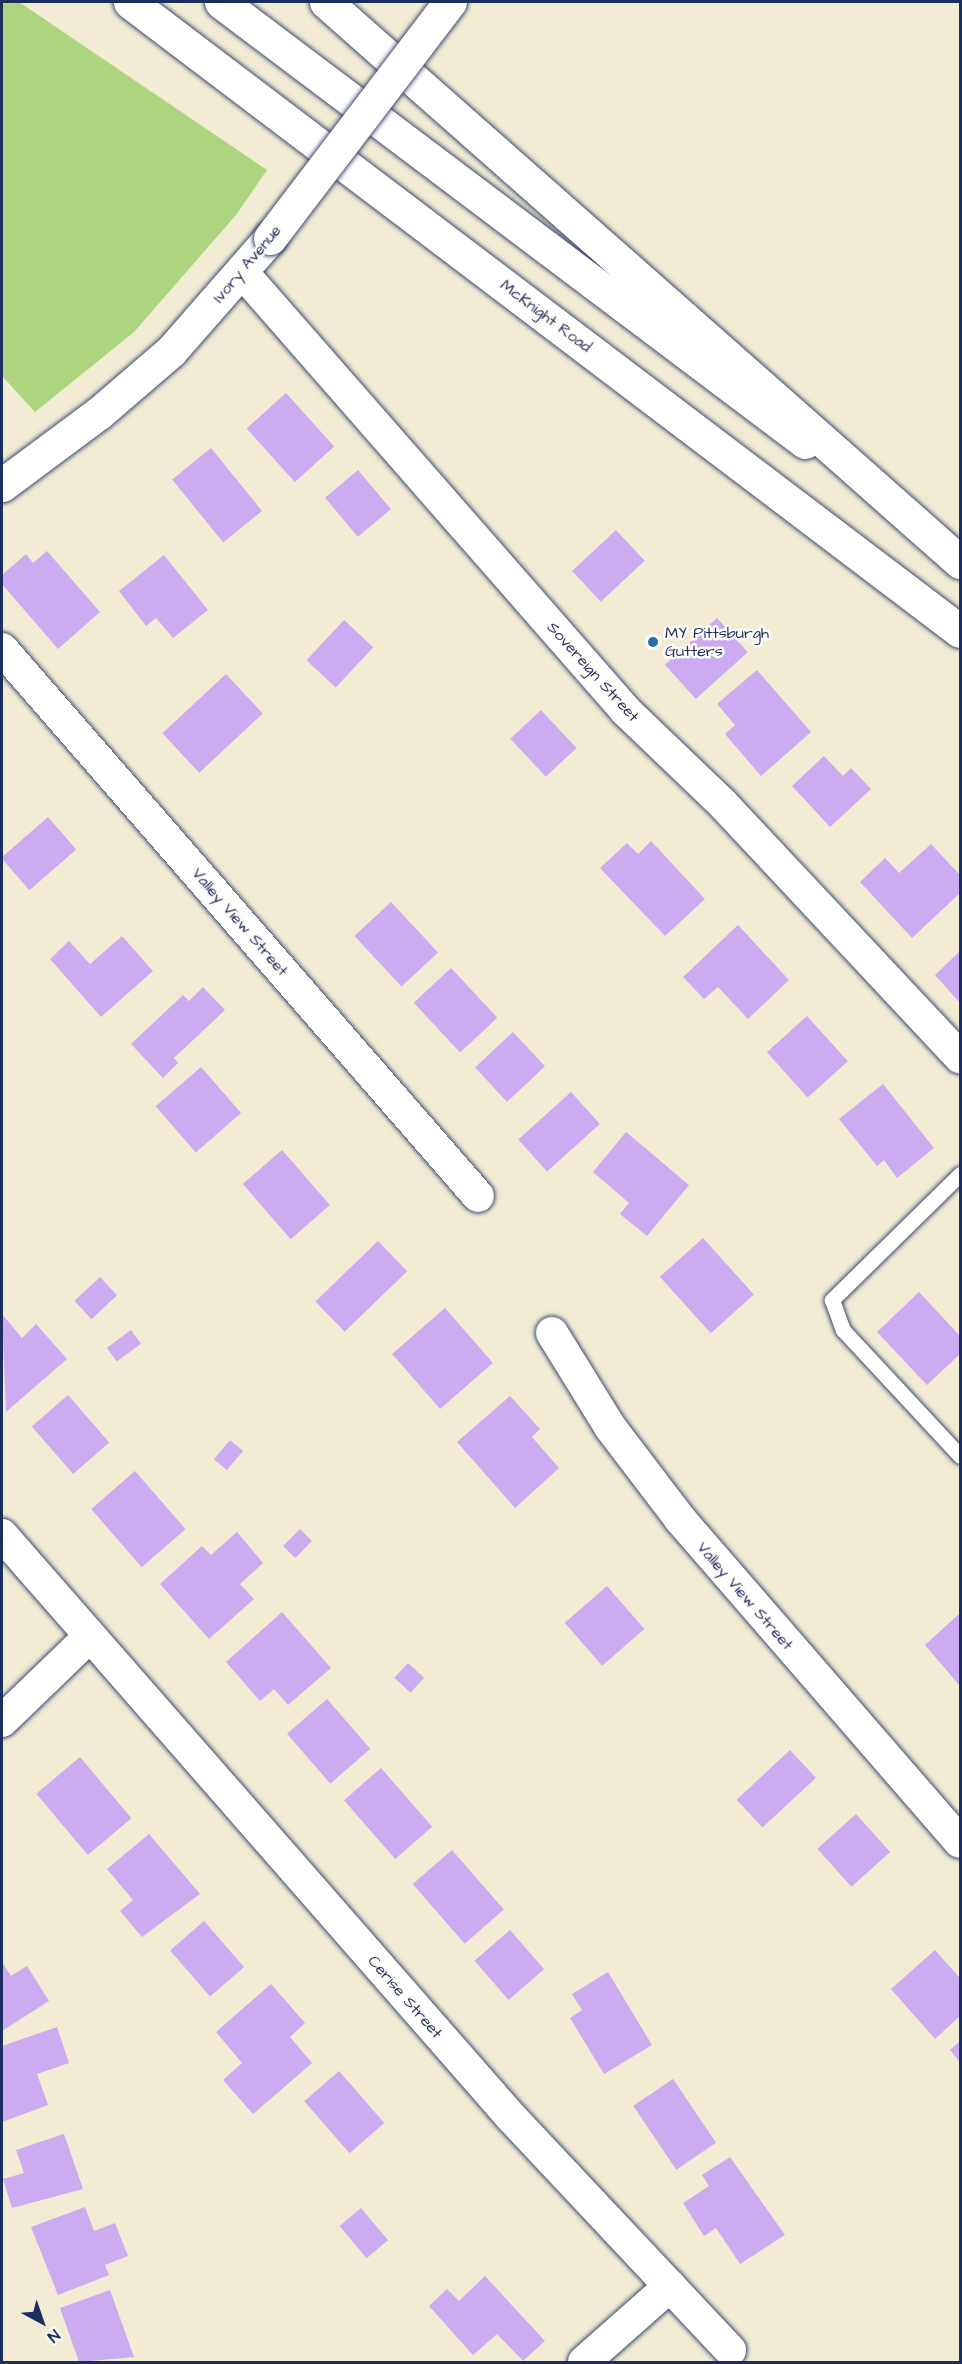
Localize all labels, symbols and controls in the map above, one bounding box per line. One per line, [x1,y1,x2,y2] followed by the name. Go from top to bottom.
[209,221,285,307] street label: Ivory Avenue
[497,275,595,357] street label: McKnight Road
[543,618,643,726] street label: Sovereign Street
[665,623,769,661] place label: MY Pittsburgh Gutters
[646,635,660,649] marker: MY Pittsburgh Gutters
[188,864,292,980] street label: Valley View Street
[693,1538,797,1654] street label: Valley View Street
[364,1952,446,2042] street label: Cerise Street
[12,2292,72,2352] north arrow
[43,2324,64,2347] text: N

